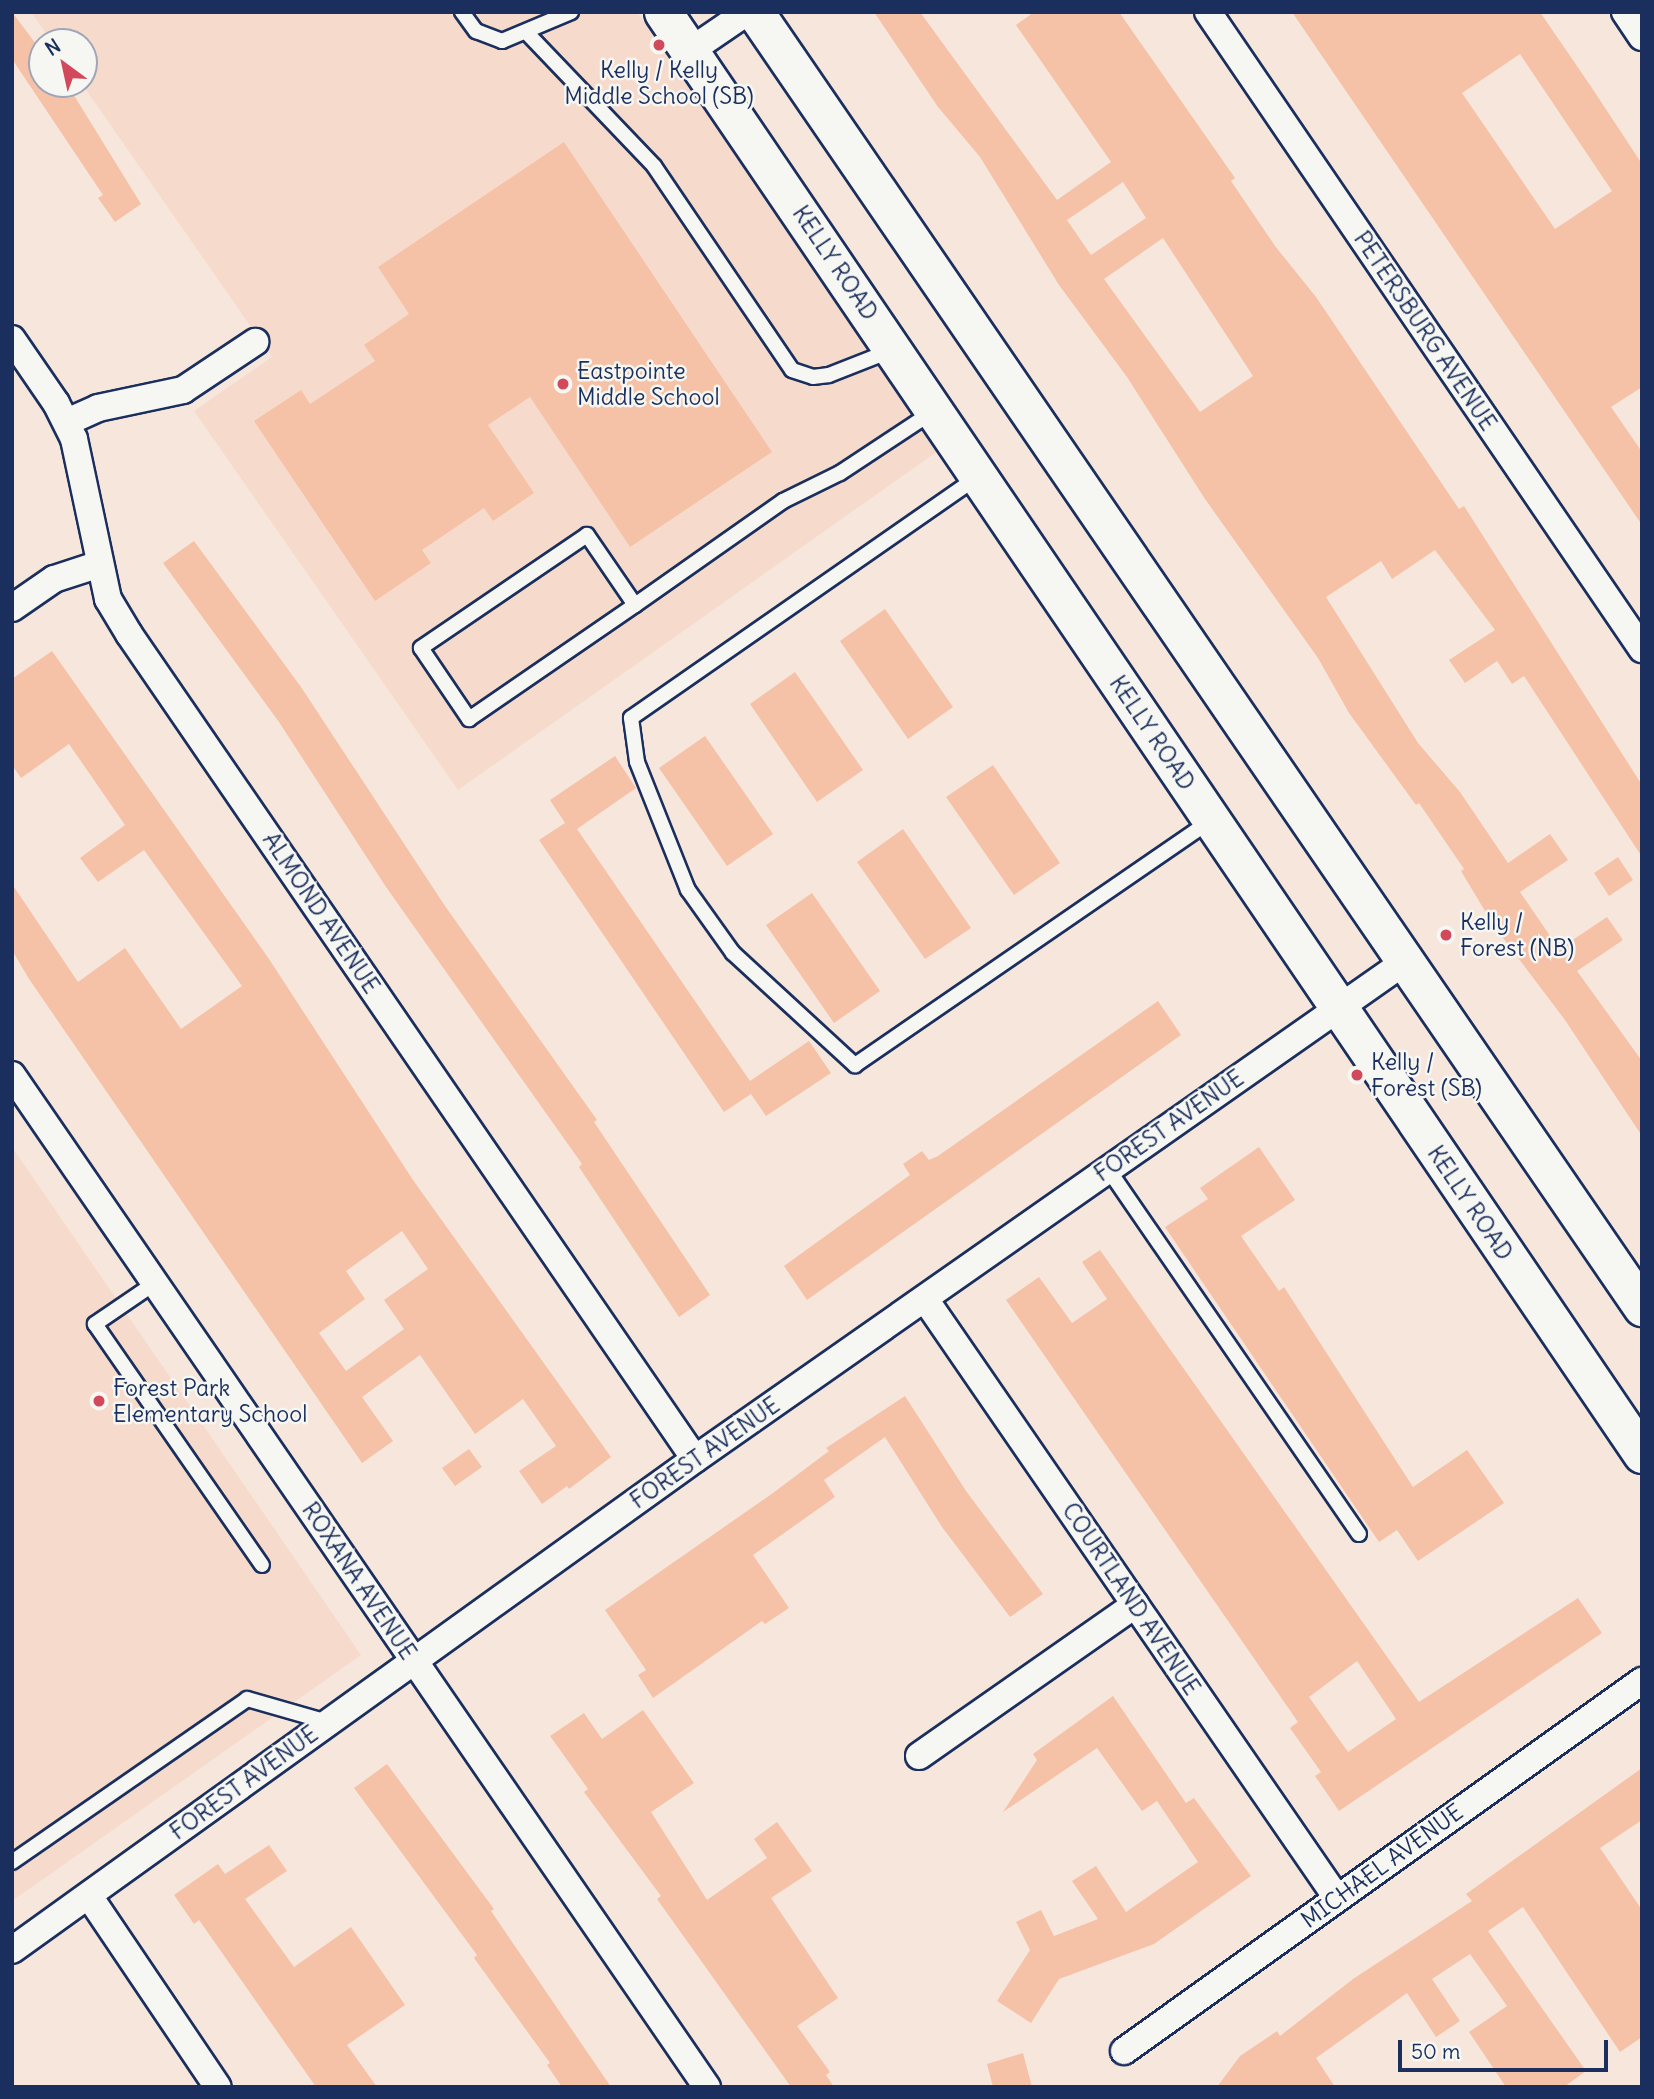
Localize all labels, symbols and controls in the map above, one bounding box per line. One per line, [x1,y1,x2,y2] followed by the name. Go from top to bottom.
[28,28,98,98] north arrow
[41,33,65,61] text: N
[651,37,667,53] marker: Kelly / Kelly Middle School (SB)
[564,56,754,110] place label: Kelly / Kelly Middle School (SB)
[787,200,883,326] street label: KELLY ROAD
[1348,226,1502,436] street label: PETERSBURG AVENUE
[577,357,720,411] place label: Eastpointe Middle School
[555,376,571,392] marker: Eastpointe Middle School
[1104,670,1200,796] street label: KELLY ROAD
[257,827,385,999] street label: ALMOND AVENUE
[1460,908,1574,962] place label: Kelly / Forest (NB)
[1438,927,1454,943] marker: Kelly / Forest (NB)
[1371,1048,1482,1102] place label: Kelly / Forest (SB)
[1089,1064,1249,1188] street label: FOREST AVENUE
[1349,1067,1365,1083] marker: Kelly / Forest (SB)
[1422,1140,1518,1266] street label: KELLY ROAD
[113,1374,307,1428] place label: Forest Park Elementary School
[625,1391,785,1515] street label: FOREST AVENUE
[91,1393,107,1409] marker: Forest Park Elementary School
[296,1497,422,1665] street label: ROXANA AVENUE
[1056,1497,1206,1701] street label: COURTLAND AVENUE
[165,1720,323,1846] street label: FOREST AVENUE
[1296,1798,1468,1934] street label: MICHAEL AVENUE
[1402,2025,1612,2070] scale bar
[1411,2038,1460,2065] text: 50 m

